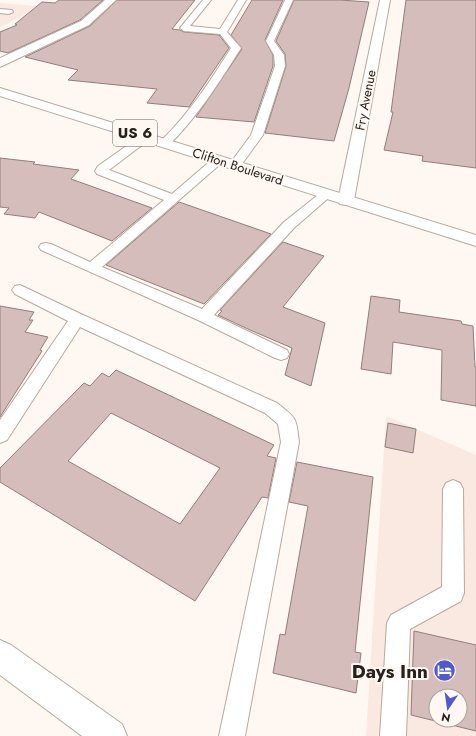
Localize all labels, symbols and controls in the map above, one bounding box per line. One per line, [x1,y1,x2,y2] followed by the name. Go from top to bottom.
[350,68,381,132] street label: Fry Avenue
[113,120,157,146] road number: US 6
[190,143,286,190] street label: Clifton Boulevard
[352,658,428,685] place label: Days Inn
[431,658,457,684] hotel icon: Days Inn
[428,688,468,728] north arrow
[440,709,452,727] text: N

